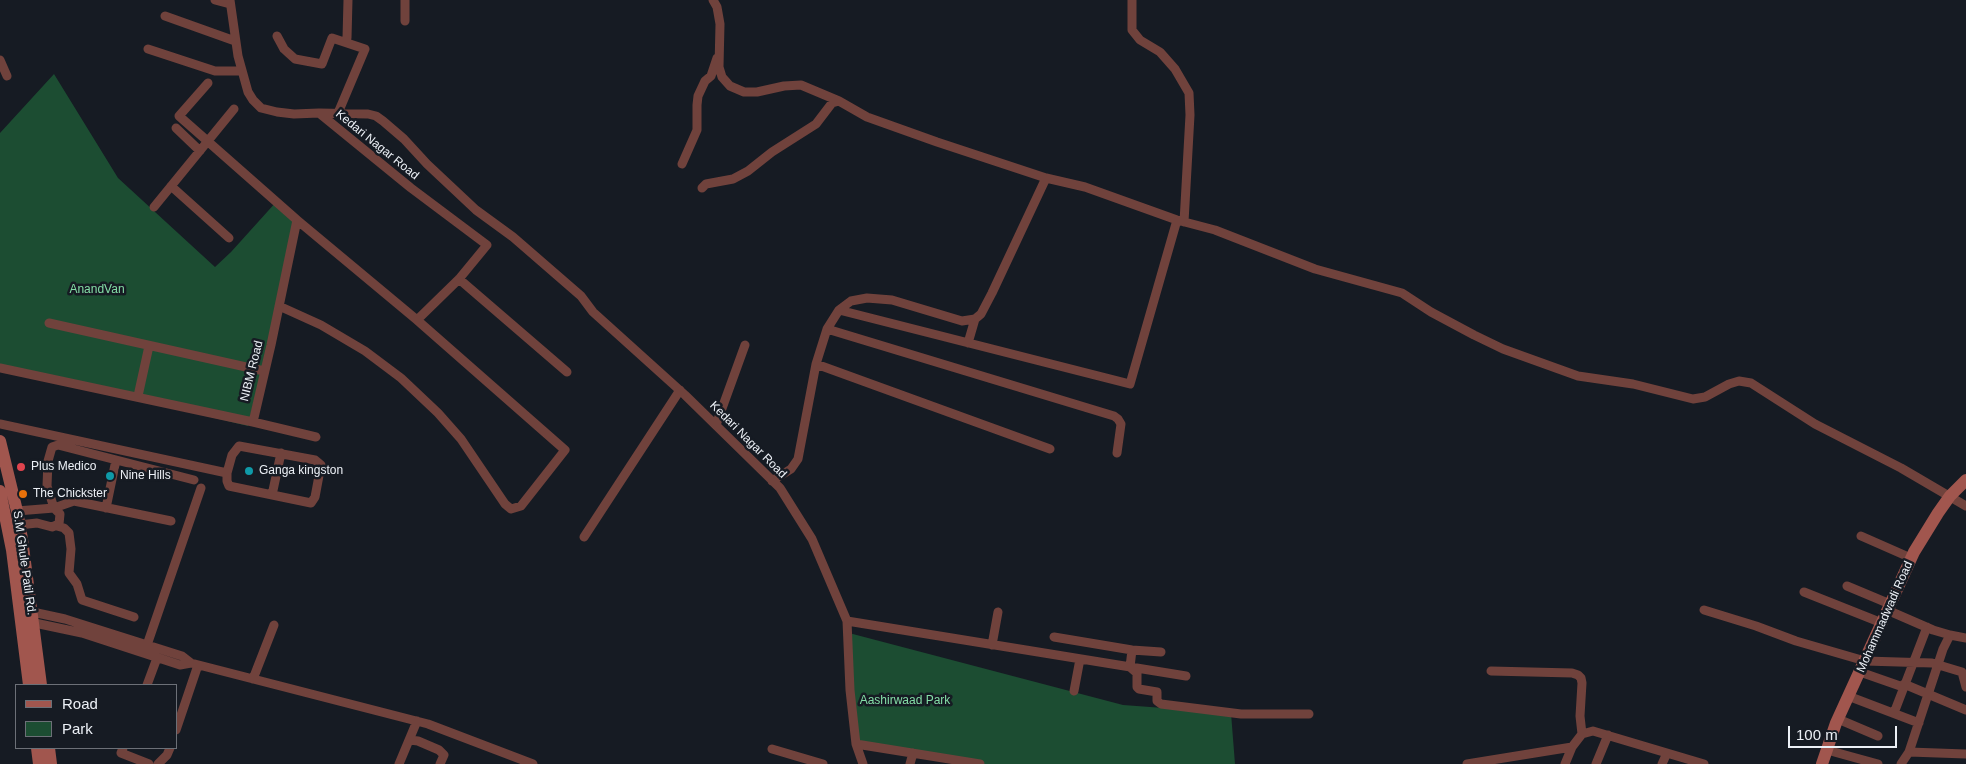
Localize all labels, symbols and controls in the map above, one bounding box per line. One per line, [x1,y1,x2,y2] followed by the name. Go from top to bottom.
[333,107,421,183] street label: Kedari Nagar Road
[69,283,125,297] park label: AnandVan
[238,339,266,403] street label: NIBM Road
[707,399,789,481] street label: Kedari Nagar Road
[31,460,96,474] place label: Plus Medico
[15,461,27,473] marker: Plus Medico
[259,464,343,478] place label: Ganga kingston
[243,465,255,477] marker: Ganga kingston
[120,469,171,483] place label: Nine Hills
[104,470,116,482] marker: Nine Hills
[33,487,107,501] place label: The Chickster
[17,488,29,500] marker: The Chickster
[10,510,38,616] street label: S.M Ghule Patil Rd.
[1854,559,1916,675] street label: Mohammadwadi Road
[15,684,178,749] legend
[860,694,950,708] park label: Aashirwaad Park
[62,695,98,712] text: Road
[1791,716,1900,748] scale bar
[62,720,93,737] text: Park
[1796,726,1838,743] text: 100 m

